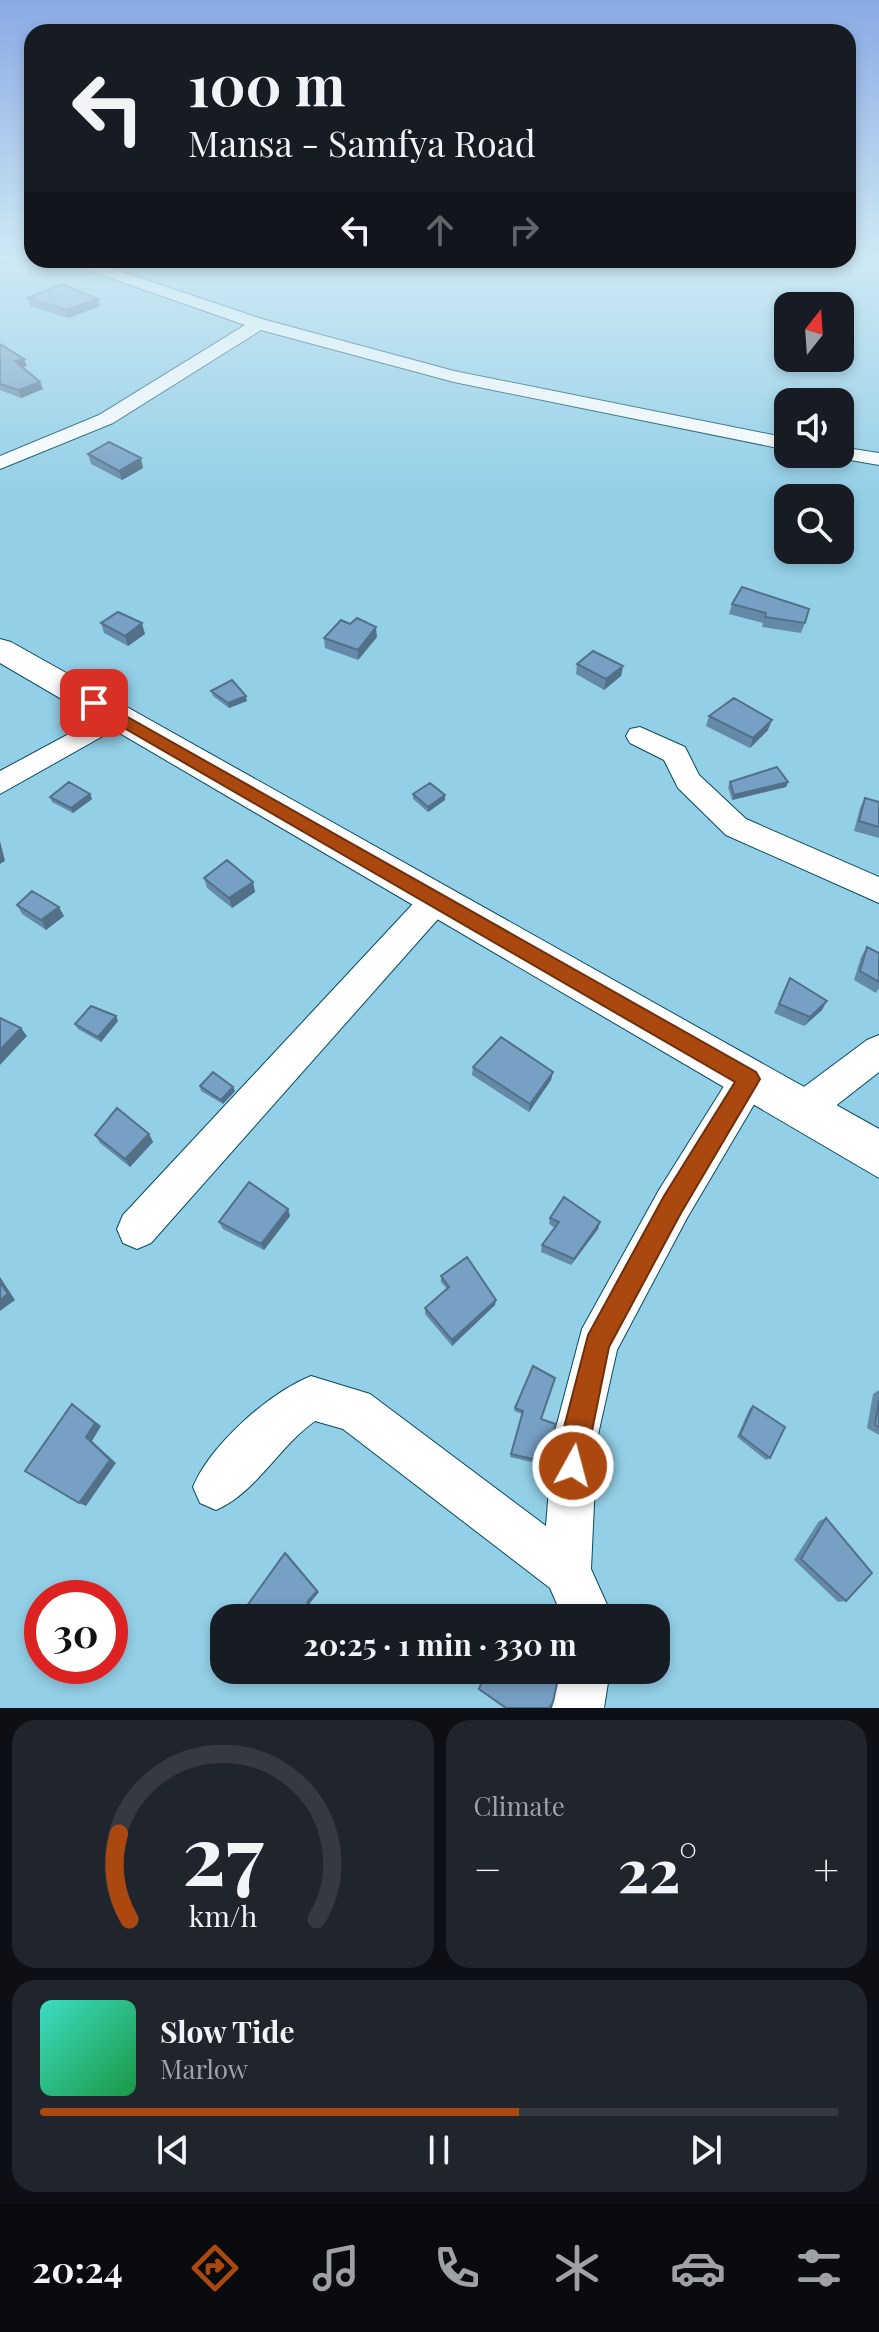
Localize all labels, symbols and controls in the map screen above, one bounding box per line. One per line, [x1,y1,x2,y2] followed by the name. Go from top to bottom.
[188,46,345,121] text: 100 m
[56,56,160,160] icon: left
[188,118,536,166] text: Mansa - Samfya Road
[334,208,378,252] icon: left
[418,208,462,252] icon: ahead
[502,208,546,252] icon: right
[774,292,854,372] north arrow
[774,292,854,564] map controls
[774,388,854,468] button: sound
[774,484,854,564] button: search
[60,669,128,737] pin
[72,681,116,725] icon: arrive
[531,1424,615,1508] position arrow
[24,1580,128,1684] speed limit sign: 30
[303,1624,577,1664] text: 20:25 · 1 min · 330 m
[474,1788,565,1823] text: Climate
[182,1796,264,1907] text: 27
[618,1828,698,1908] text: 22°
[474,1838,502,1897] text: −
[813,1838,839,1897] text: +
[188,1896,257,1934] text: km/h
[160,2011,295,2051] text: Slow Tide
[160,2051,248,2086] text: Marlow
[151,2128,195,2172] icon: previous
[417,2128,461,2172] icon: pause
[684,2128,728,2172] icon: next
[187,2240,243,2296] icon: directions
[308,2240,364,2296] icon: music
[429,2240,485,2296] icon: phone
[549,2240,605,2296] icon: climate
[670,2240,726,2296] icon: car
[791,2240,847,2296] icon: filters
[32,2244,123,2292] text: 20:24

